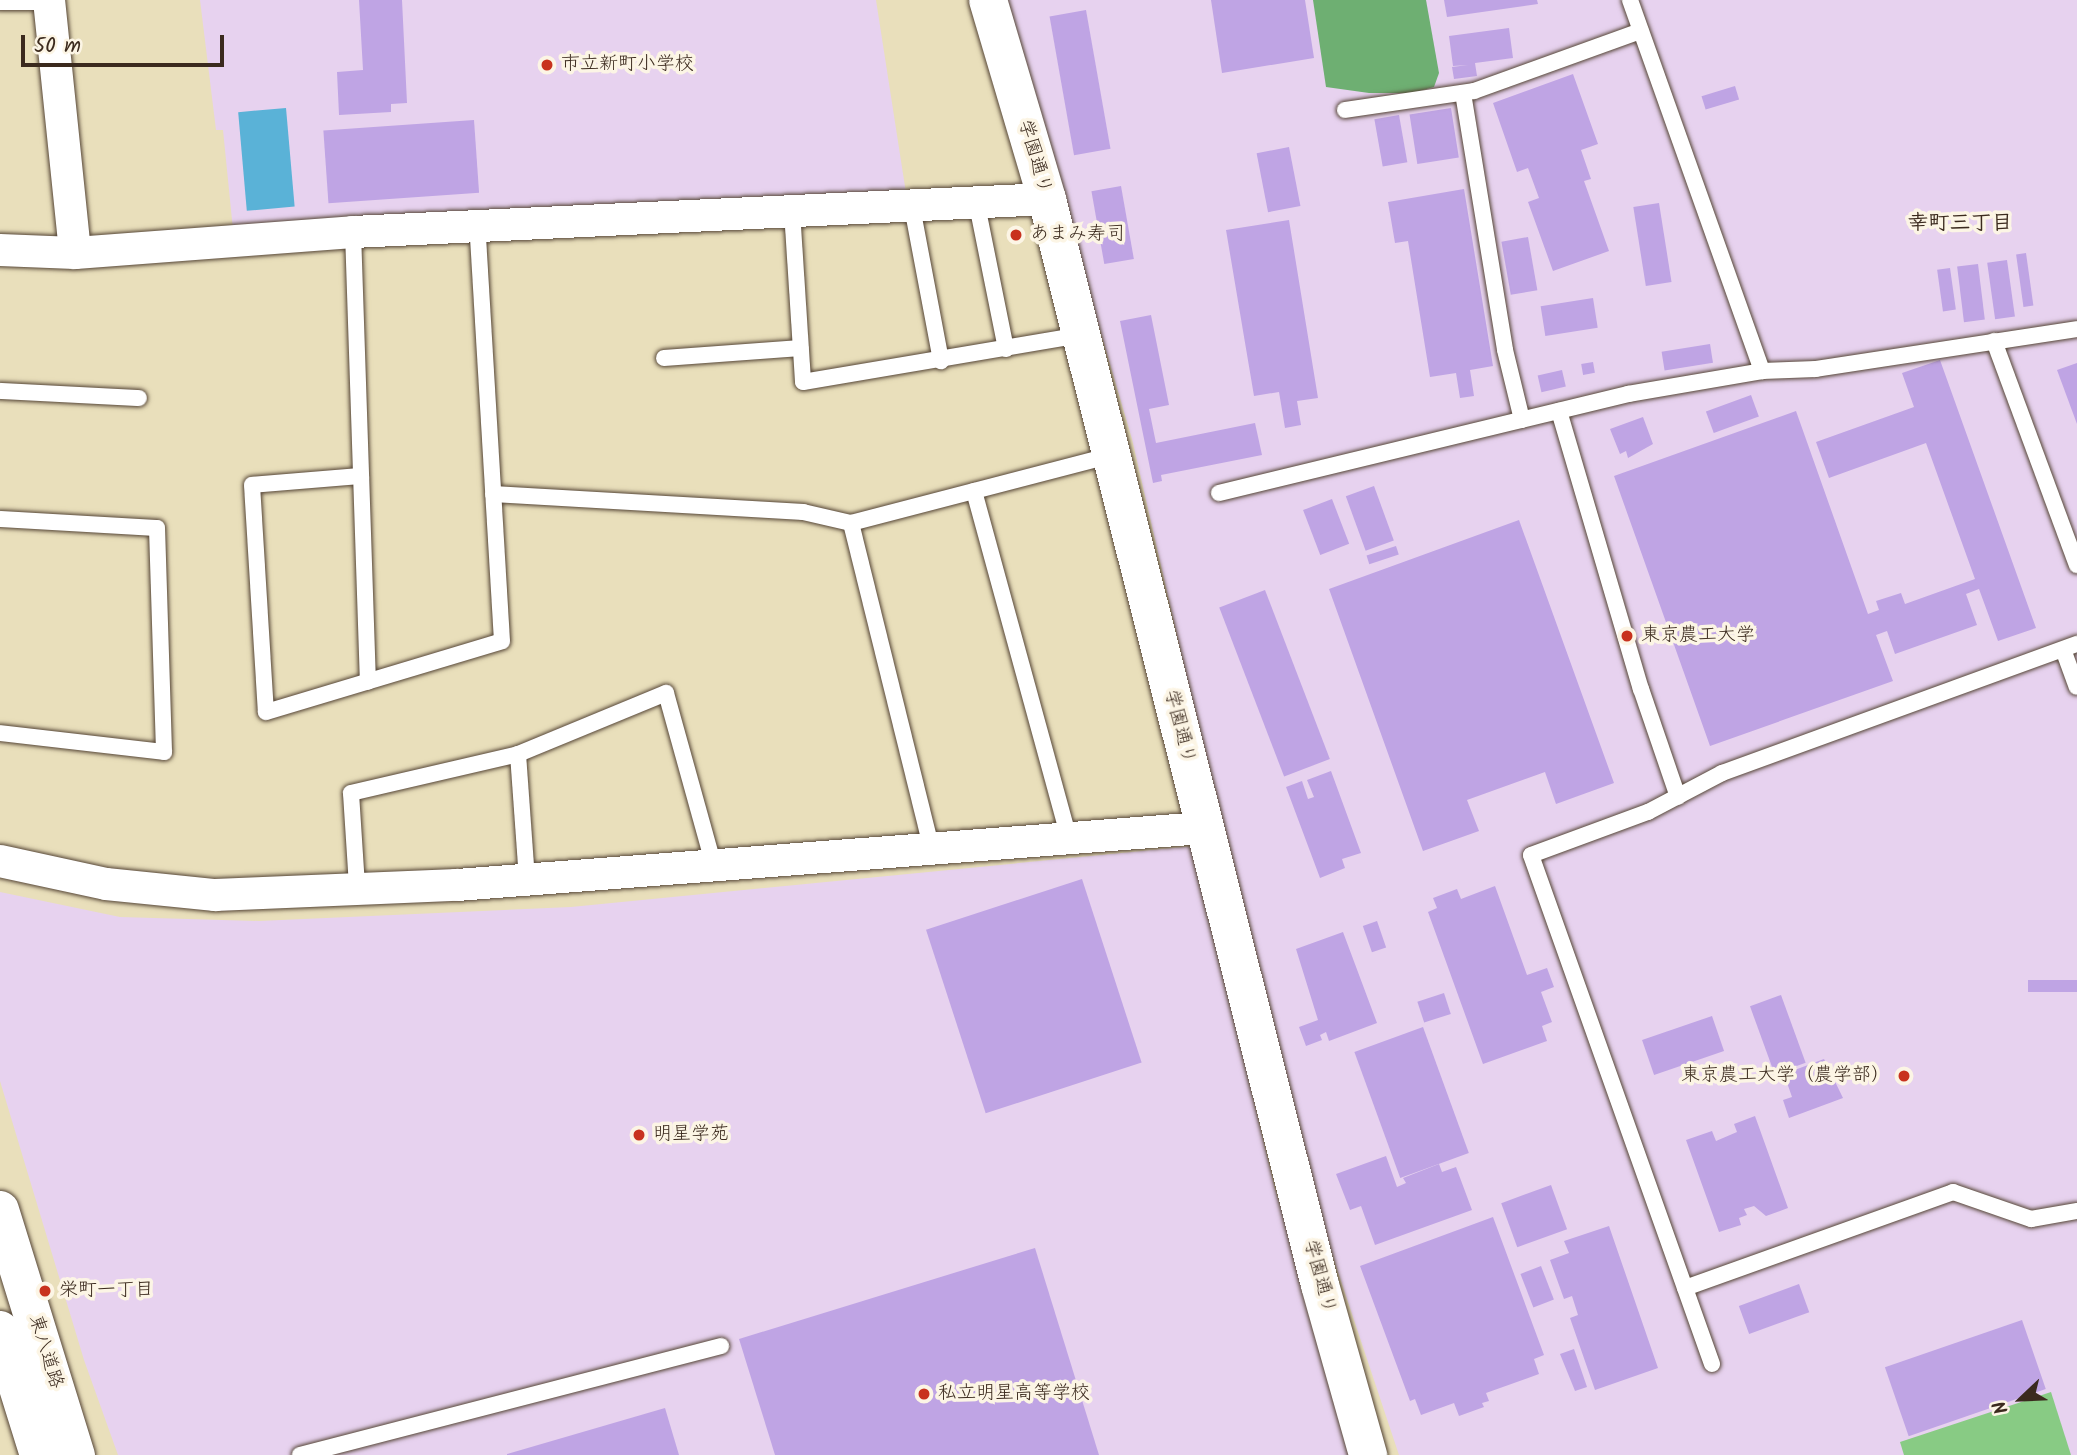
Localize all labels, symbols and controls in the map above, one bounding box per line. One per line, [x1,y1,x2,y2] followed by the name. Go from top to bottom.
[24,21,228,65] scale bar
[34,30,81,63] text: 50 m
[561,54,694,76] place label: 市立新町小学校
[539,57,555,73] marker: 市立新町小学校
[1013,117,1055,197] street label: 学園通り
[1908,211,2012,237] district label: 幸町三丁目
[1030,224,1125,246] place label: あまみ寿司
[1008,227,1024,243] marker: あまみ寿司
[1641,625,1755,647] place label: 東京農工大学
[1619,628,1635,644] marker: 東京農工大学
[1159,687,1199,767] street label: 学園通り
[1681,1065,1890,1087] place label: 東京農工大学（農学部）
[1896,1068,1912,1084] marker: 東京農工大学（農学部）
[653,1124,729,1146] place label: 明星学苑
[631,1127,647,1143] marker: 明星学苑
[1298,1237,1340,1317] street label: 学園通り
[59,1280,154,1302] place label: 栄町一丁目
[37,1283,53,1299] marker: 栄町一丁目
[23,1312,67,1392] street label: 東八道路
[1986,1364,2056,1434] north arrow
[938,1383,1090,1405] place label: 私立明星高等学校
[916,1386,932,1402] marker: 私立明星高等学校
[1986,1396,2018,1419] text: N

